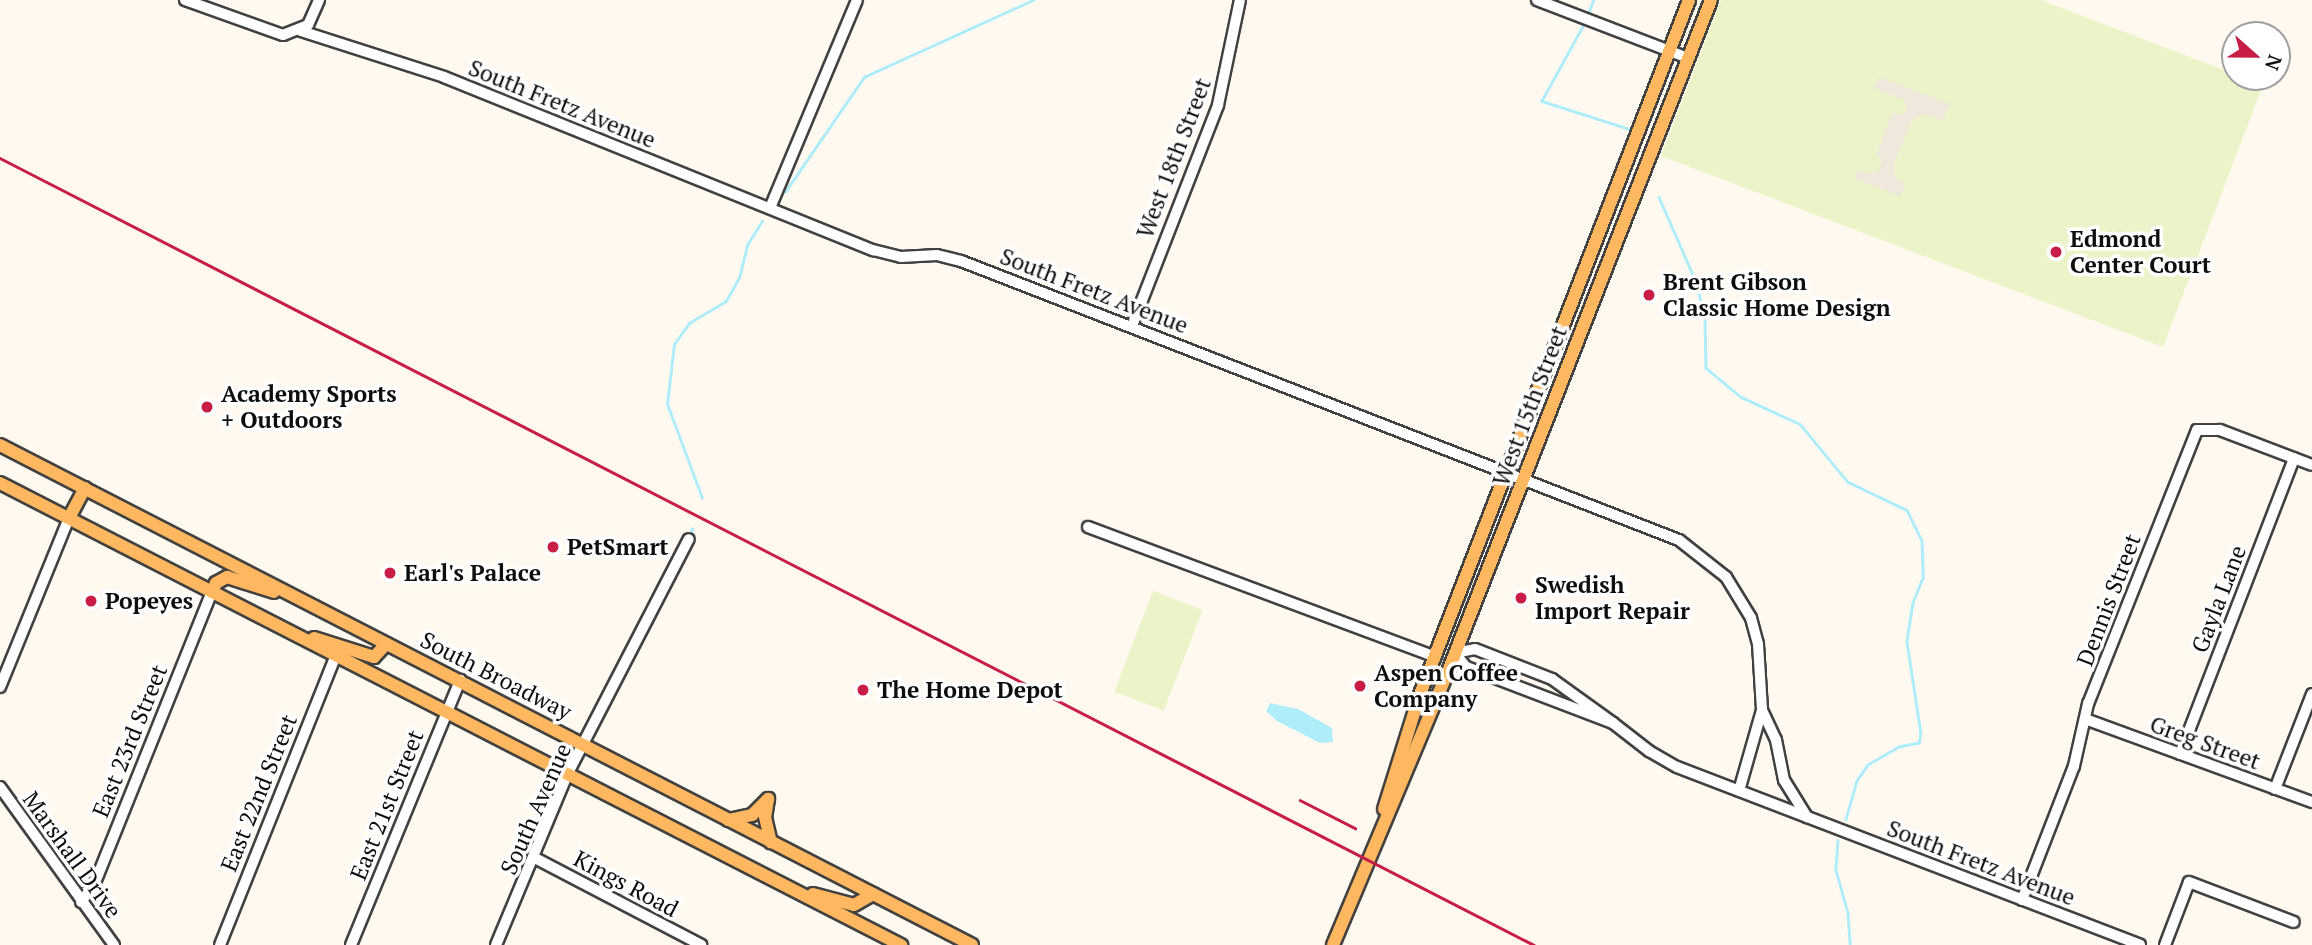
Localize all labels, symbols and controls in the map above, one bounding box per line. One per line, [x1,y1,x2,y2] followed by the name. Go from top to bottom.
[2221,21,2291,91] north arrow
[2260,52,2288,74] text: N
[464,54,660,154] street label: South Fretz Avenue
[1131,74,1217,242] street label: West 18th Street
[2070,225,2211,279] place label: Edmond Center Court
[996,242,1192,340] street label: South Fretz Avenue
[2048,244,2064,260] marker: Edmond Center Court
[1663,268,1890,322] place label: Brent Gibson Classic Home Design
[1641,287,1657,303] marker: Brent Gibson Classic Home Design
[1487,322,1573,490] street label: West 15th Street
[221,380,397,434] place label: Academy Sports + Outdoors
[199,399,215,415] marker: Academy Sports + Outdoors
[2071,530,2147,670] street label: Dennis Street
[567,533,669,561] place label: PetSmart
[545,539,561,555] marker: PetSmart
[2186,541,2252,657] street label: Gayla Lane
[404,559,541,587] place label: Earl's Palace
[382,565,398,581] marker: Earl's Palace
[1535,571,1690,625] place label: Swedish Import Repair
[105,587,193,615] place label: Popeyes
[1513,590,1529,606] marker: Swedish Import Repair
[83,593,99,609] marker: Popeyes
[416,626,576,726] street label: South Broadway
[1374,659,1518,713] place label: Aspen Coffee Company
[87,661,173,821] street label: East 23rd Street
[877,676,1063,704] place label: The Home Depot
[1352,678,1368,694] marker: Aspen Coffee Company
[855,682,871,698] marker: The Home Depot
[215,710,303,876] street label: East 22nd Street
[2146,710,2264,776] street label: Greg Street
[344,726,430,884] street label: East 21st Street
[495,739,577,879] street label: South Avenue
[17,786,127,924] street label: Marshall Drive
[1883,814,2079,912] street label: South Fretz Avenue
[569,845,683,923] street label: Kings Road

